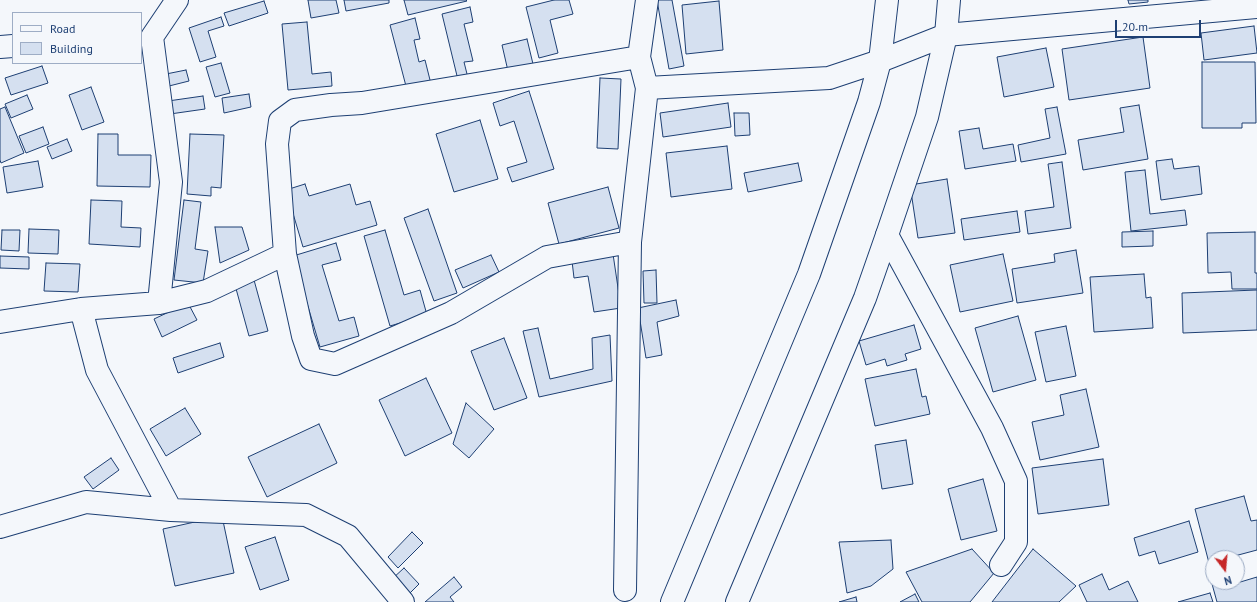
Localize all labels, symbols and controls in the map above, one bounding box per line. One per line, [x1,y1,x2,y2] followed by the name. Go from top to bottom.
[12,12,142,64] legend
[1117,12,1203,38] scale bar
[1122,19,1148,34] text: 20 m
[50,21,75,36] text: Road
[50,41,93,56] text: Building
[1205,550,1245,590] north arrow
[1223,573,1233,588] text: N

